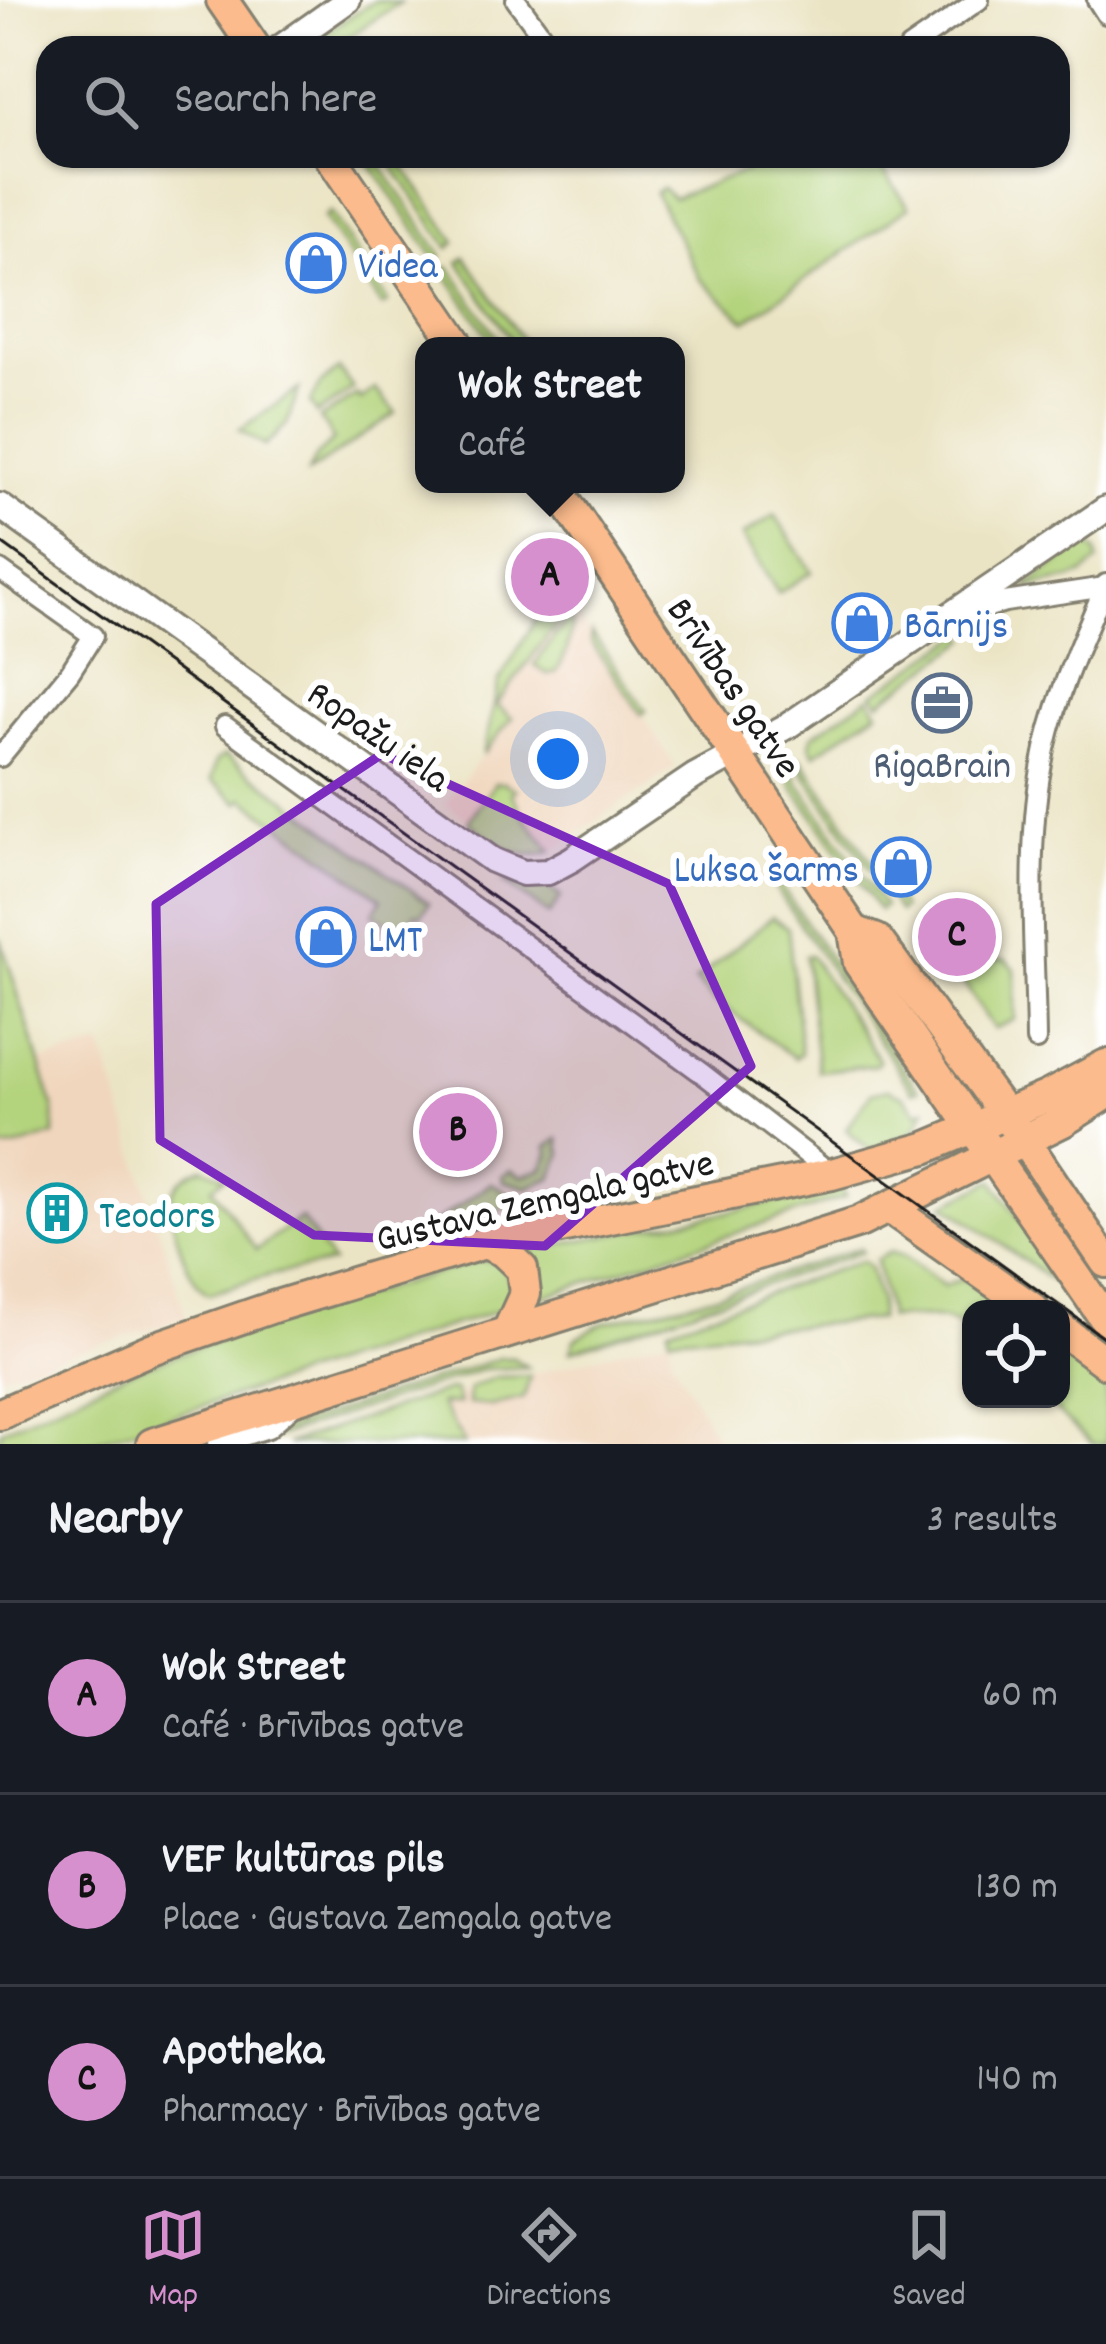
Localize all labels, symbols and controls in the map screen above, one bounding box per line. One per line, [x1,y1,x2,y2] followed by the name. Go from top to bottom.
[36,36,1070,168] search box
[78,69,144,135] icon: search
[174,70,377,134] text: Search here
[285,232,347,294] shop icon: Videa
[358,242,438,297] place label: Videa
[415,337,685,493] popup
[458,356,642,420] text: Wok Street
[458,420,526,475] text: Café
[511,532,589,622] pin: A
[650,588,811,791] street label: Brīvības gatve
[831,592,893,654] shop icon: Bārnijs
[904,602,1008,657] place label: Bārnijs
[293,670,460,809] street label: Ropažu iela
[911,672,973,734] office icon: RigaBrain
[528,729,588,789] your location
[873,742,1011,797] place label: RigaBrain
[870,836,932,898] shop icon: Luksa šarms
[674,846,859,901] place label: Luksa šarms
[918,892,996,982] pin: C
[295,906,357,968] shop icon: LMT
[368,916,423,971] place label: LMT
[419,1087,497,1177] pin: B
[371,1139,720,1270] street label: Gustava Zemgala gatve
[26,1182,88,1244] building icon: Teodors
[99,1192,216,1247] place label: Teodors
[962,1300,1070,1408] map controls
[962,1300,1070,1408] button: locate
[48,1486,181,1558] text: Nearby
[927,1495,1058,1550] text: 3 results
[162,1638,346,1702] text: Wok Street
[76,1670,98,1725] text: A
[982,1670,1058,1725] text: 60 m
[162,1702,464,1757] text: Café · Brīvības gatve
[162,1830,445,1894] text: VEF kultūras pils
[78,1862,96,1917] text: B
[975,1862,1058,1917] text: 130 m
[162,1894,612,1949] text: Place · Gustava Zemgala gatve
[162,2022,324,2086] text: Apotheka
[77,2054,97,2109] text: C
[976,2054,1058,2109] text: 140 m
[162,2086,541,2141] text: Pharmacy · Brīvības gatve
[140,2202,206,2321] tab: Map
[487,2202,612,2321] tab: Directions
[892,2202,966,2321] tab: Saved

